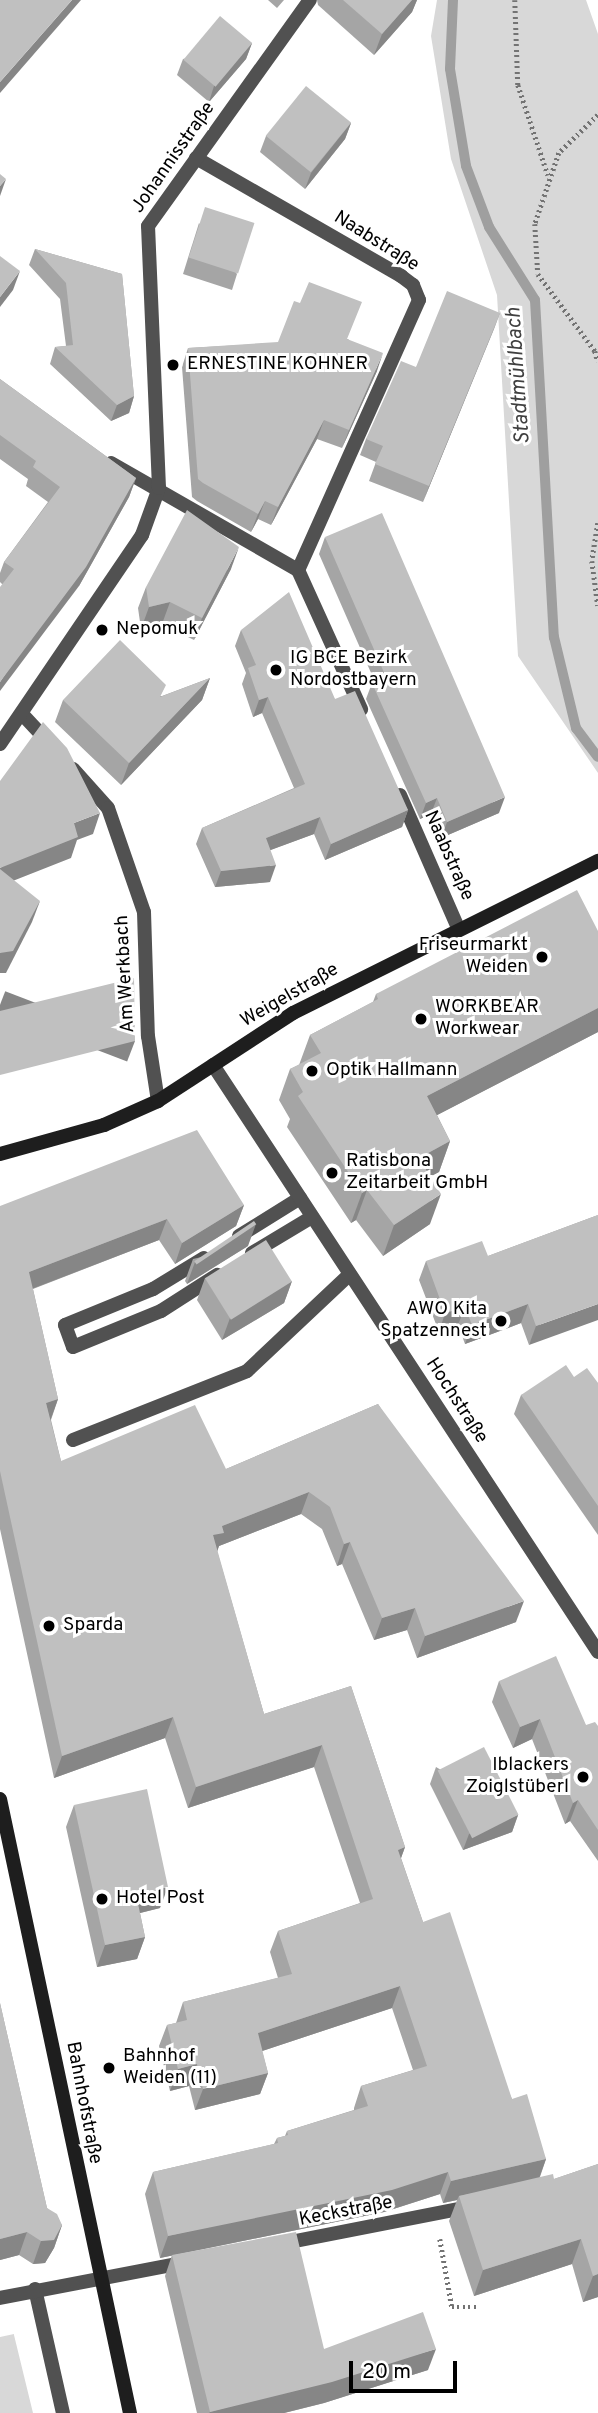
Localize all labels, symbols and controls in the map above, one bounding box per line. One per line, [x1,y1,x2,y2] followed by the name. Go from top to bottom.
[127,98,221,218] street label: Johannisstraße
[329,207,423,277] street label: Naabstraße
[502,307,536,445] water label: Stadtmühlbach
[187,354,368,376] place label: ERNESTINE KOHNER
[165,357,181,373] marker: ERNESTINE KOHNER
[116,619,198,641] place label: Nepomuk
[94,622,110,638] marker: Nepomuk
[290,648,417,692] place label: IG BCE Bezirk Nordostbayern
[268,662,284,678] marker: IG BCE Bezirk Nordostbayern
[418,807,478,905] street label: Naabstraße
[112,914,140,1034] street label: Am Werkbach
[419,935,528,979] place label: Friseurmarkt Weiden
[534,949,550,965] marker: Friseurmarkt Weiden
[237,959,343,1033] street label: Weigelstraße
[435,997,539,1041] place label: WORKBEAR Workwear
[413,1011,429,1027] marker: WORKBEAR Workwear
[326,1060,457,1082] place label: Optik Hallmann
[304,1063,320,1079] marker: Optik Hallmann
[346,1151,488,1195] place label: Ratisbona Zeitarbeit GmbH
[324,1165,340,1181] marker: Ratisbona Zeitarbeit GmbH
[380,1299,487,1343] place label: AWO Kita Spatzennest
[493,1313,509,1329] marker: AWO Kita Spatzennest
[420,1354,492,1448] street label: Hochstraße
[63,1615,123,1637] place label: Sparda
[41,1618,57,1634] marker: Sparda
[466,1755,569,1799] place label: Iblackers Zoiglstüberl
[575,1769,591,1785] marker: Iblackers Zoiglstüberl
[116,1888,205,1910] place label: Hotel Post
[94,1891,110,1907] marker: Hotel Post
[60,2040,106,2166] street label: Bahnhofstraße
[123,2046,217,2090] place label: Bahnhof Weiden (11)
[101,2060,117,2076] marker: Bahnhof Weiden (11)
[297,2192,395,2232] street label: Keckstraße
[353,2346,462,2390] scale bar
[362,2359,411,2386] text: 20 m

